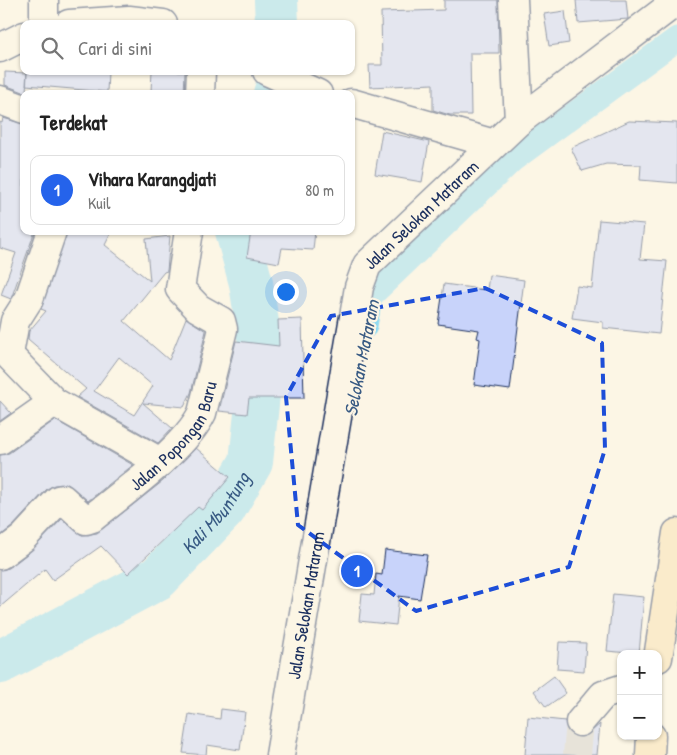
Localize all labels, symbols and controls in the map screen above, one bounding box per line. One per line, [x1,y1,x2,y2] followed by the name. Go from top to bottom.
[20,20,355,75] search box
[38,34,66,62] icon: search
[78,35,152,61] text: Cari di sini
[40,108,107,137] text: Terdekat
[358,154,484,275] street label: Jalan Selokan Mataram
[88,166,217,192] text: Vihara Karangdjati
[54,179,60,201] text: 1
[305,179,334,201] text: 80 m
[88,192,111,214] text: Kuil
[273,279,299,305] your location
[337,297,385,418] water label: Selokan Mataram
[124,378,222,496] street label: Jalan Popongan Baru
[175,466,256,559] water label: Kali Mbuntung
[281,529,330,681] street label: Jalan Selokan Mataram
[341,552,373,590] pin: 1
[617,650,662,740] map controls
[617,650,662,695] button: +
[617,695,662,740] button: −

